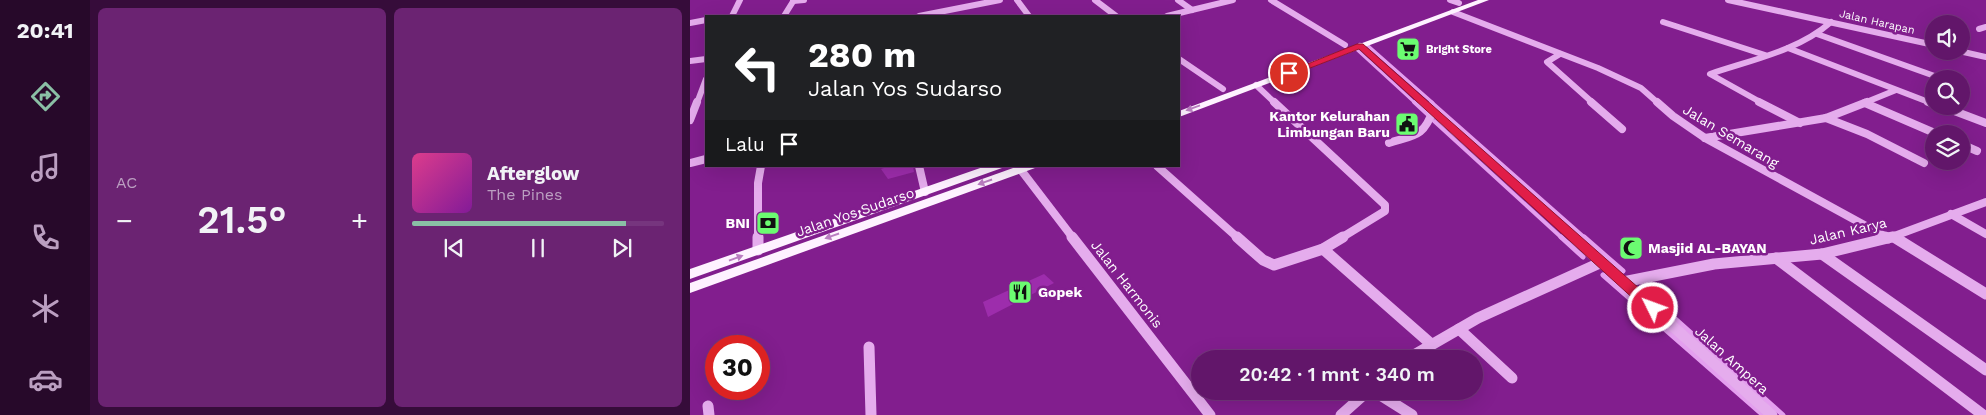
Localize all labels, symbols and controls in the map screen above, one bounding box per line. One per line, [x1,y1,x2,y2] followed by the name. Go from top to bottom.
[1838,7,1916,37] street label: Jalan Harapan
[1925,15,1970,170] map controls
[1925,15,1970,60] button: sound
[16,18,74,43] text: 20:41
[808,34,916,76] text: 280 m
[725,35,790,100] icon: left
[1395,36,1421,62] supermarket icon: Bright Store
[1426,43,1492,56] place label: Bright Store
[1268,52,1310,94] pin
[1275,59,1303,87] icon: arrive
[1925,70,1970,115] button: search
[808,76,1002,101] text: Jalan Yos Sudarso
[28,79,63,114] icon: directions
[1680,101,1782,171] street label: Jalan Semarang
[1186,105,1201,112] one-way arrow
[1269,108,1390,140] place label: Kantor Kelurahan Limbungan Baru
[1394,111,1420,137] public building icon: Kantor Kelurahan Limbungan Baru
[1925,125,1970,170] button: layers
[775,130,803,158] icon: arrive
[725,133,765,156] text: Lalu
[28,150,63,185] icon: music
[487,162,579,185] text: Afterglow
[116,173,137,192] text: AC
[977,178,992,186] one-way arrow
[794,184,916,240] street label: Jalan Yos Sudarso
[487,185,563,204] text: The Pines
[197,198,287,242] text: 21.5°
[116,204,133,237] text: −
[351,204,368,237] text: +
[755,210,781,236] bank icon: BNI
[1808,214,1888,248] street label: Jalan Karya
[726,215,750,231] place label: BNI
[28,220,63,255] icon: phone
[824,233,839,241] one-way arrow
[440,234,468,262] icon: previous
[524,234,552,262] icon: pause
[608,234,636,262] icon: next
[1618,235,1644,261] mosque icon: Masjid AL-BAYAN
[1088,237,1166,331] street label: Jalan Harmonis
[1648,240,1767,256] place label: Masjid AL-BAYAN
[729,254,744,262] one-way arrow
[1007,279,1033,305] restaurant icon: Gopek
[1626,281,1678,333] position arrow
[1038,284,1082,300] place label: Gopek
[28,291,63,326] icon: climate
[1692,323,1772,397] street label: Jalan Ampera
[705,335,770,400] speed limit sign: 30
[28,362,63,397] icon: car
[1239,363,1435,386] text: 20:42 · 1 mnt · 340 m

